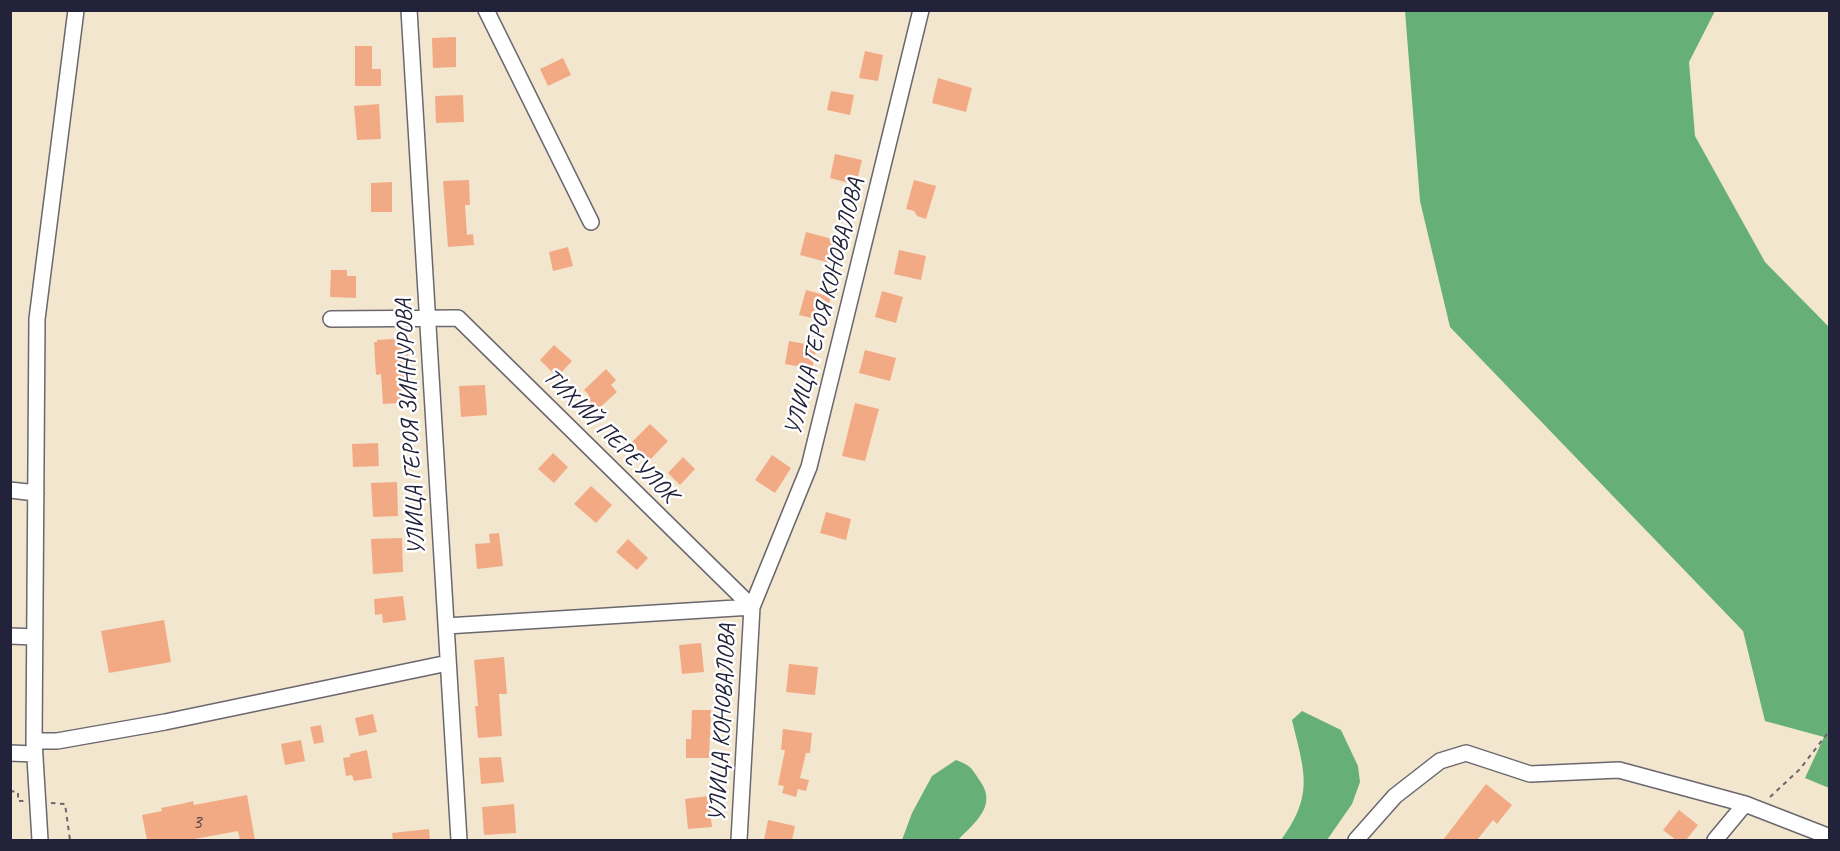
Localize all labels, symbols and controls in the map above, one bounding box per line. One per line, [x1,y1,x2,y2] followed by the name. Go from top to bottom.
[779,176,871,438] street label: УЛИЦА ГЕРОЯ КОНОВАЛОВА
[390,298,432,556] street label: УЛИЦА ГЕРОЯ ЗИННУРОВА
[537,363,683,509] street label: ТИХИЙ ПЕРЕУЛОК
[703,623,743,823] street label: УЛИЦА КОНОВАЛОВА
[192,809,202,835] house number: 3

